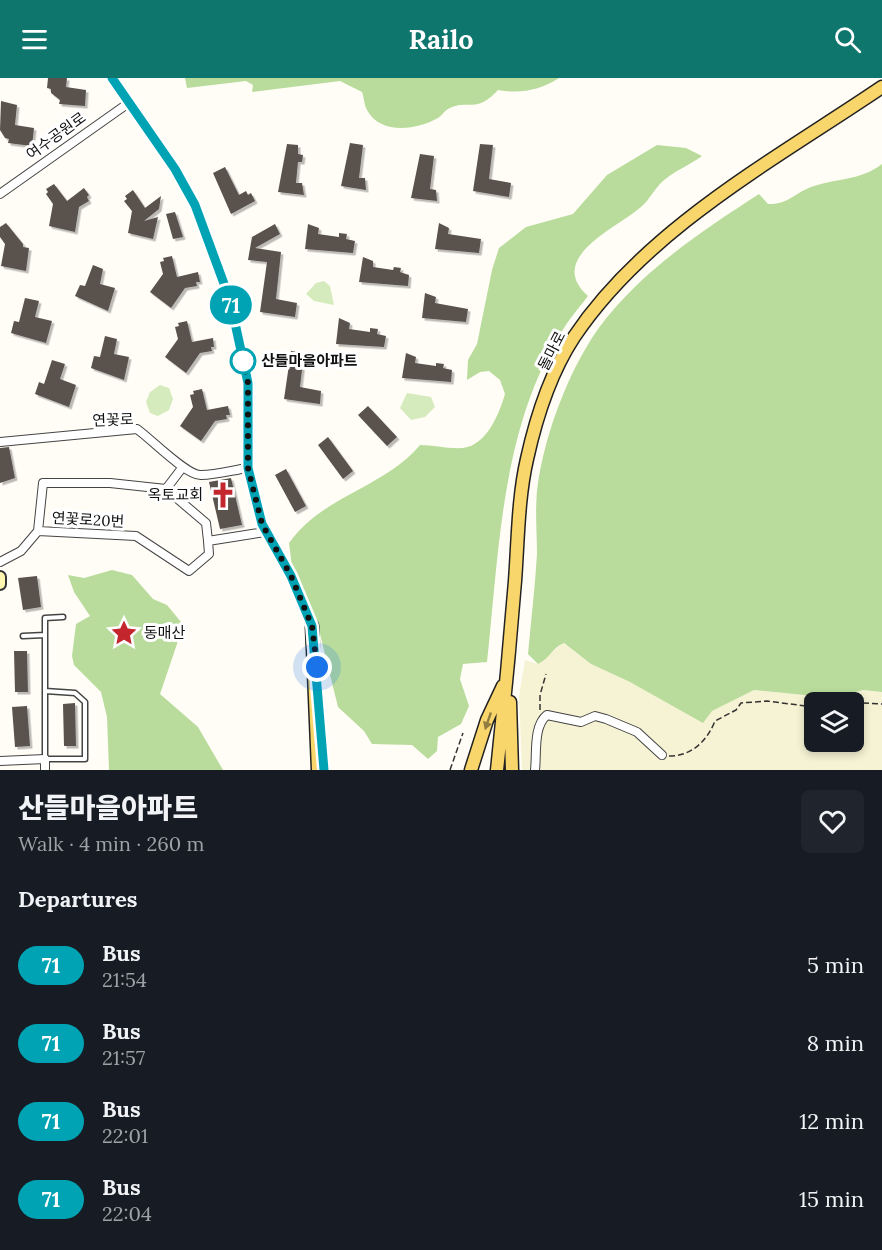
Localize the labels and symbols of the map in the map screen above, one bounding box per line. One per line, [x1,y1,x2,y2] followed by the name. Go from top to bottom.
[22,108,89,164] street label: 여수공원로
[204,286,258,324] line badge: 71
[534,328,569,374] street label: 돌마로
[230,348,256,374] marker: 산들마을아파트
[261,351,358,370] place label: 산들마을아파트
[92,409,134,430] street label: 연꽃로
[208,480,238,510] church icon: 옥토교회
[148,485,203,504] place label: 옥토교회
[51,508,125,531] street label: 연꽃로20번
[109,618,139,648] place icon: 동매산
[144,623,186,642] place label: 동매산
[302,652,332,682] your location
[482,712,492,730] one-way arrow

